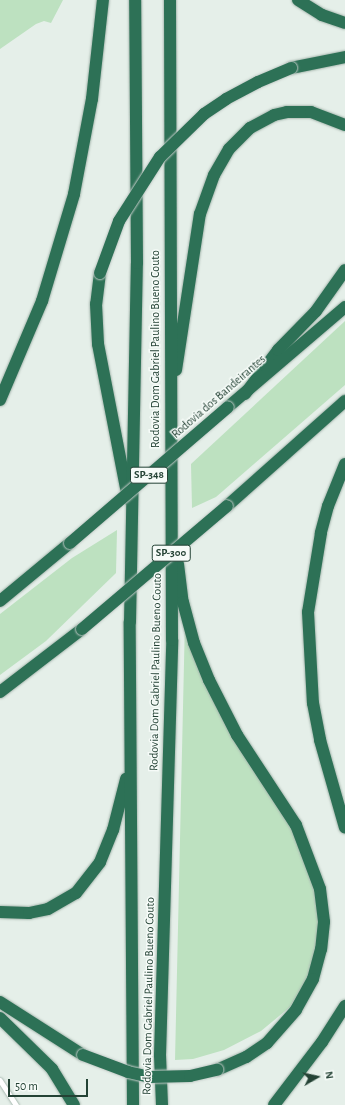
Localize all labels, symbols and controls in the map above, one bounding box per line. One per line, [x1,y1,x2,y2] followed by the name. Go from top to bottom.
[149,250,163,448] street label: Rodovia Dom Gabriel Paulino Bueno Couto
[169,352,269,442] street label: Rodovia dos Bandeirantes
[130,466,168,484] road number: SP-348
[151,544,191,562] road number: SP-300
[147,573,165,771] street label: Rodovia Dom Gabriel Paulino Bueno Couto
[140,897,158,1095] street label: Rodovia Dom Gabriel Paulino Bueno Couto
[297,1057,337,1097] north arrow
[323,1070,335,1080] text: N
[10,1071,90,1097] scale bar
[15,1080,38,1092] text: 50 m

